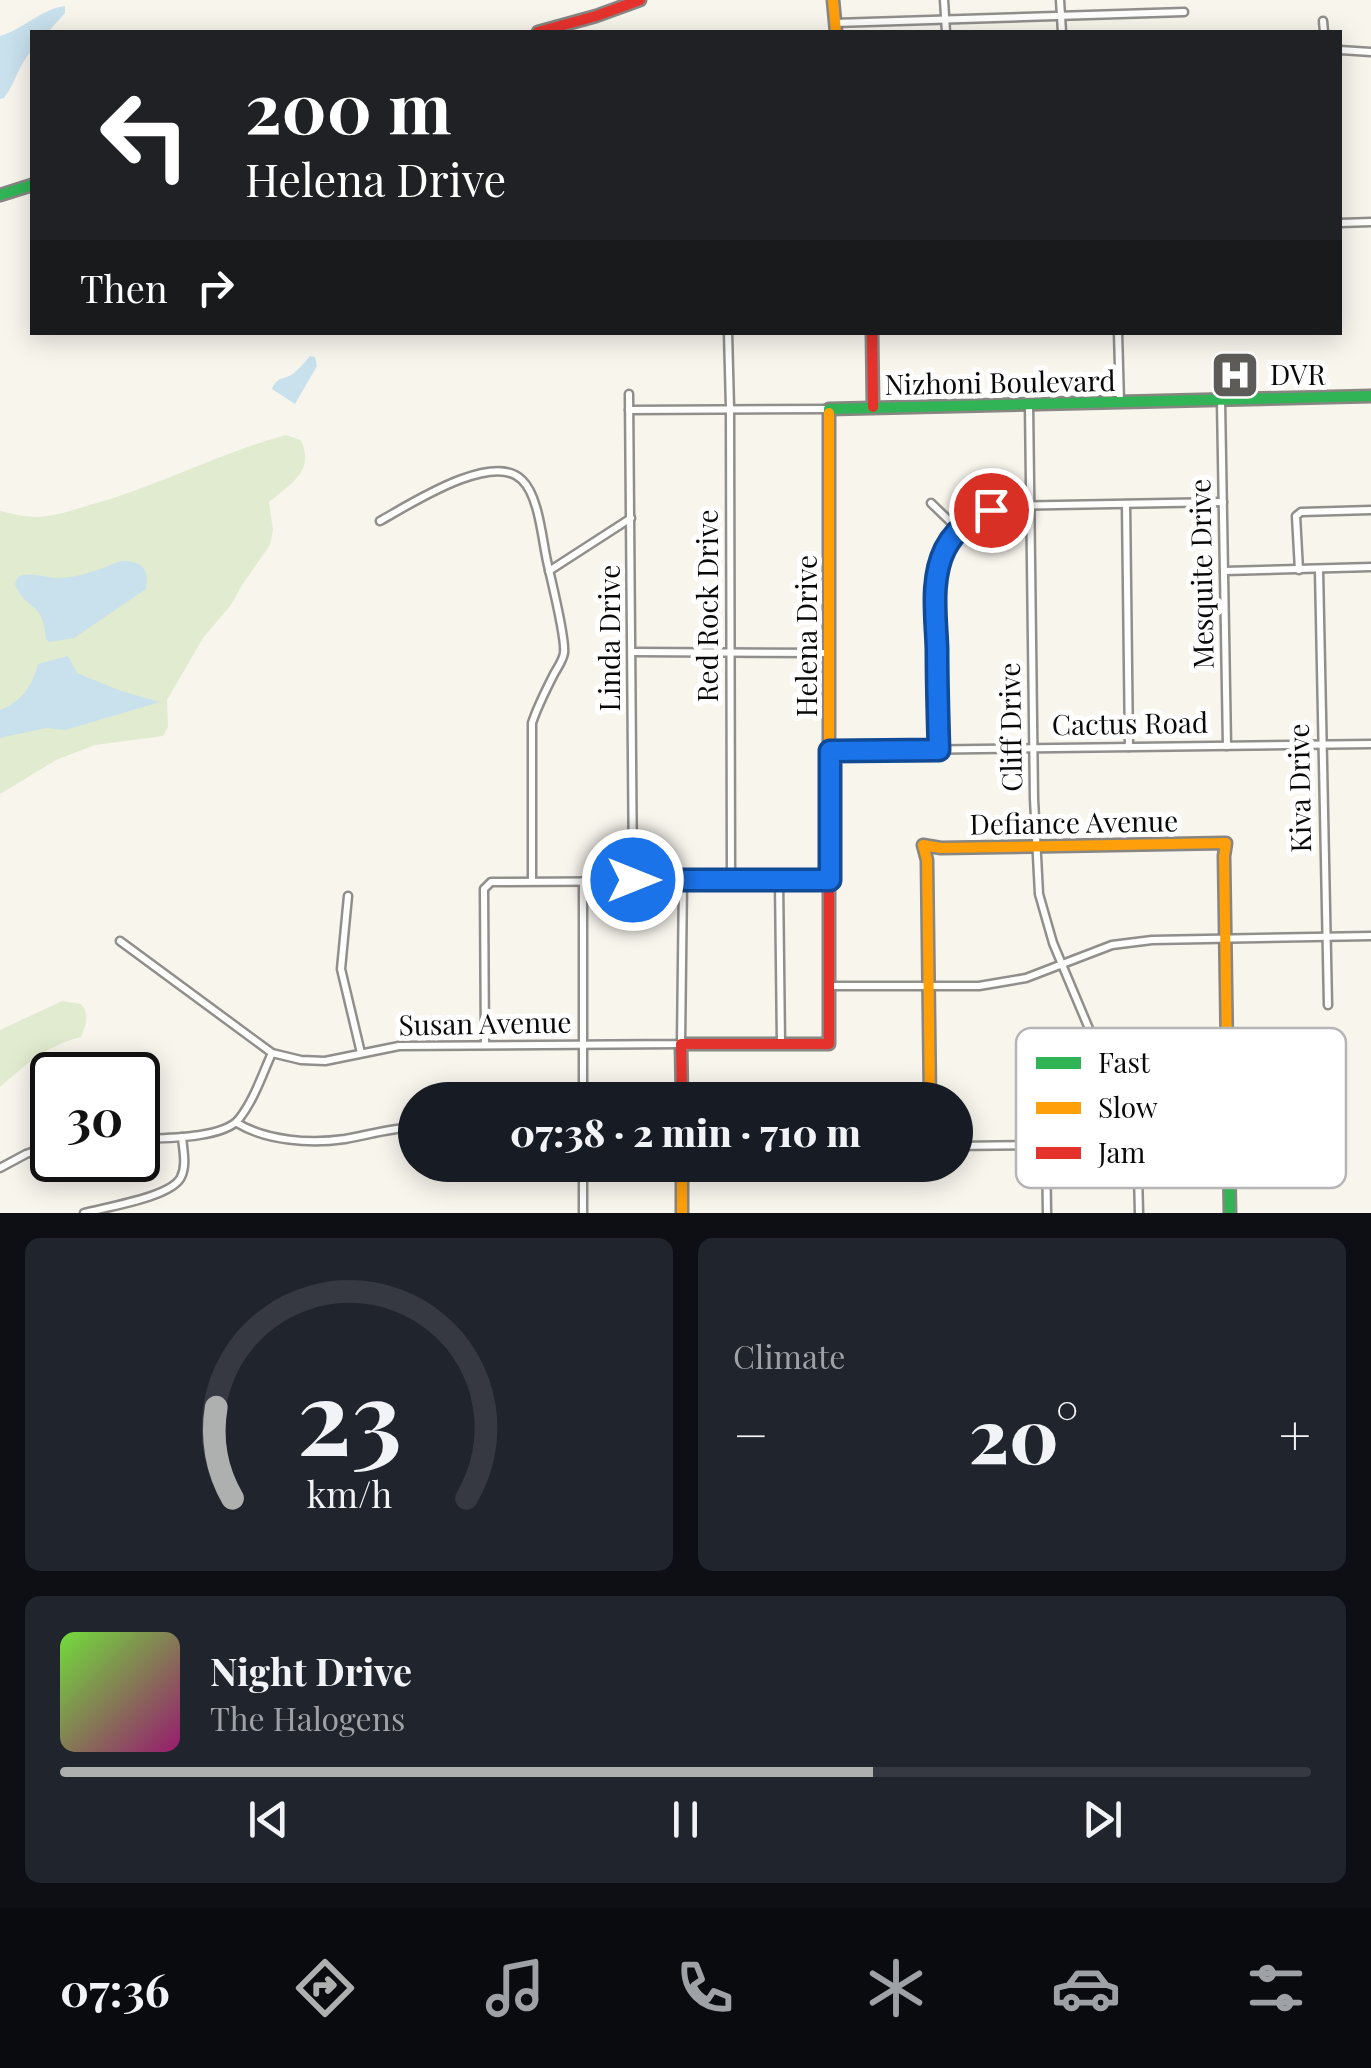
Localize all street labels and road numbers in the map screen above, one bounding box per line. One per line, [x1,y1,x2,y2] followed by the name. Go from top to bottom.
[884,361,1116,402] street label: Nizhoni Boulevard
[1180,479,1221,670] street label: Mesquite Drive
[688,509,725,703] street label: Red Rock Drive
[787,555,824,717] street label: Helena Drive
[590,565,627,711] street label: Linda Drive
[990,662,1029,792] street label: Cliff Drive
[1052,703,1208,742] street label: Cactus Road
[1279,723,1318,853] street label: Kiva Drive
[969,801,1179,842] street label: Defiance Avenue
[398,1002,572,1043] street label: Susan Avenue

